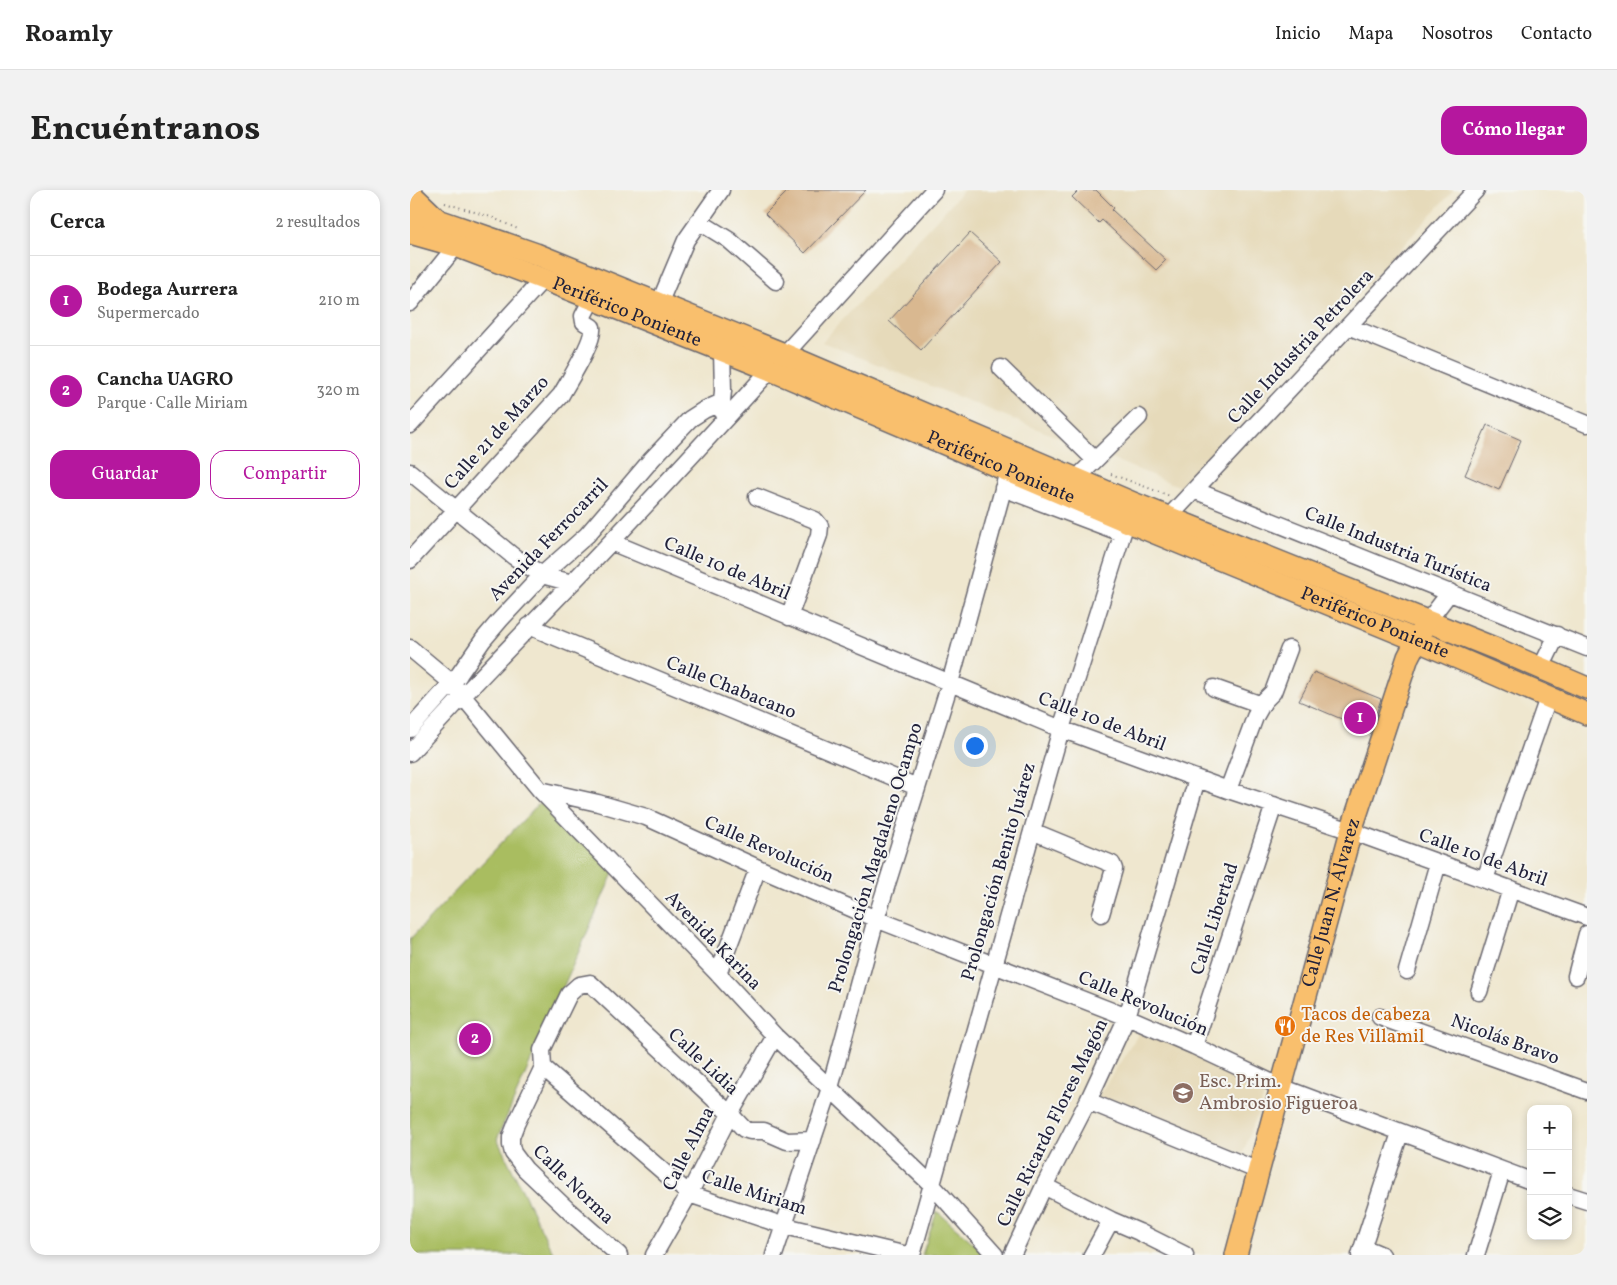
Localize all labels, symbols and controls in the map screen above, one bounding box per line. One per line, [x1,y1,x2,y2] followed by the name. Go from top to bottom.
[25,18,113,52] text: Roamly
[1275,22,1321,47] text: Inicio
[1349,22,1394,47] text: Mapa
[1422,22,1493,47] text: Nosotros
[1521,22,1592,47] text: Contacto
[30,106,260,154] text: Encuéntranos
[1441,106,1587,155] button: Cómo llegar
[50,208,105,237] text: Cerca
[275,212,360,234] text: 2 resultados
[1222,264,1380,430] street label: Calle Industria Petrolera
[548,271,705,354] street label: Periférico Poniente
[97,277,238,303] text: Bodega Aurrera
[63,290,69,312] text: 1
[318,290,360,312] text: 210 m
[97,303,199,325] text: Supermercado
[97,367,233,393] text: Cancha UAGRO
[439,370,555,496] street label: Calle 21 de Marzo
[62,380,70,402] text: 2
[316,380,360,402] text: 320 m
[97,393,248,415] text: Parque · Calle Miriam
[923,425,1079,511] street label: Periférico Poniente
[50,450,200,499] button: Guardar
[210,450,360,499] button: Compartir
[483,472,615,607] street label: Avenida Ferrocarril
[1301,501,1495,599] street label: Calle Industria Turística
[660,531,795,608] street label: Calle 10 de Abril
[1296,581,1453,666] street label: Periférico Poniente
[662,650,800,726] street label: Calle Chabacano
[1034,686,1170,758] street label: Calle 10 de Abril
[1344,699,1376,737] pin: 1
[822,720,930,996] street label: Prolongación Magdaleno Ocampo
[962,733,988,759] your location
[955,760,1043,984] street label: Prolongación Benito Juárez
[700,810,838,890] street label: Calle Revolución
[1296,815,1367,990] street label: Calle Juan N. Álvarez
[1415,823,1551,893] street label: Calle 10 de Abril
[1185,860,1245,978] street label: Calle Libertad
[659,886,767,996] street label: Avenida Karina
[1074,965,1212,1043] street label: Calle Revolución
[1301,1002,1431,1050] place label: Tacos de cabeza de Res Villamil
[1447,1008,1563,1072] street label: Nicolás Bravo
[991,1014,1115,1232] street label: Calle Ricardo Flores Magón
[1273,1014,1297,1038] restaurant icon: Tacos de cabeza de Res Villamil
[459,1020,491,1058] pin: 2
[662,1022,744,1102] street label: Calle Lidia
[1199,1069,1358,1117] place label: Esc. Prim. Ambrosio Figueroa
[1171,1081,1195,1105] school or university icon: Esc. Prim. Ambrosio Figueroa
[657,1102,721,1196] street label: Calle Alma
[1527,1105,1572,1240] map controls
[1527,1105,1572,1150] button: +
[526,1139,620,1231] street label: Calle Norma
[1527,1150,1572,1195] button: −
[698,1164,810,1222] street label: Calle Miriam
[1527,1195,1572,1240] button: layers

